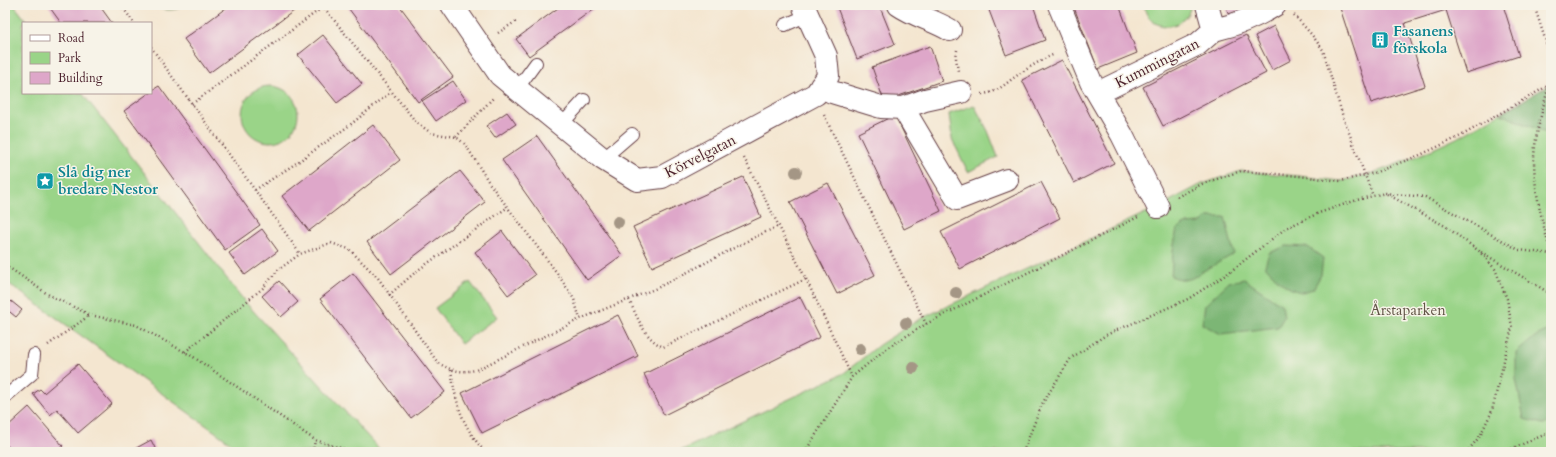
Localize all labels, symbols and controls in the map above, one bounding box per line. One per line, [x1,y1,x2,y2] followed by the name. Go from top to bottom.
[1393,21,1453,58] place label: Fasanens förskola
[22,22,152,94] legend
[58,30,85,46] text: Road
[1370,30,1390,50] building icon: Fasanens förskola
[1111,33,1203,93] street label: Kummingatan
[58,50,82,66] text: Park
[58,70,103,86] text: Building
[661,129,740,183] street label: Körvelgatan
[58,162,159,199] place label: Slå dig ner bredare Nestor
[35,171,55,191] place icon: Slå dig ner bredare Nestor
[1370,300,1446,320] park label: Årstaparken

